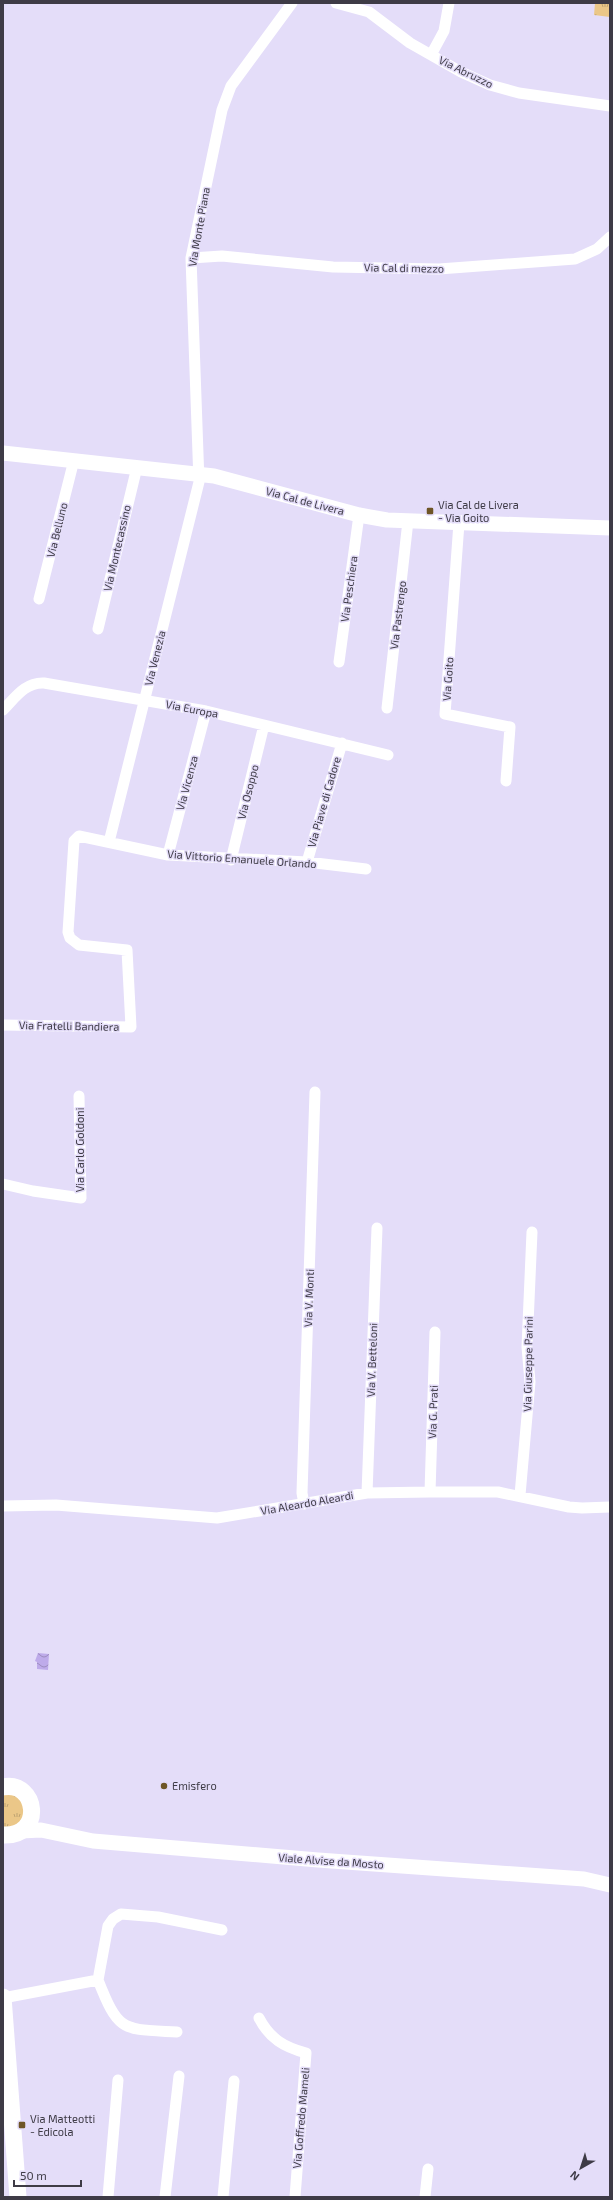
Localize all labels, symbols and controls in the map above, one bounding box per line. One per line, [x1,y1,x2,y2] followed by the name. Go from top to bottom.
[437,53,496,90] street label: Via Abruzzo
[185,186,212,268] street label: Via Monte Piana
[364,260,444,275] street label: Via Cal di mezzo
[264,484,346,517] street label: Via Cal de Livera
[438,498,519,524] place label: Via Cal de Livera - Via Goito
[43,501,70,559] street label: Via Belluno
[100,503,133,592] street label: Via Montecassino
[425,506,435,516] marker: Via Cal de Livera - Via Goito
[337,555,360,623] street label: Via Peschiera
[387,580,408,650] street label: Via Pastrengo
[141,629,168,687] street label: Via Venezia
[439,656,456,701] street label: Via Goito
[165,697,219,720] street label: Via Europa
[173,754,200,812] street label: Via Vicenza
[304,755,343,849] street label: Via Piave di Cadore
[234,763,261,821] street label: Via Osoppo
[167,847,317,870] street label: Via Vittorio Emanuele Orlando
[19,1018,119,1033] street label: Via Fratelli Bandiera
[73,1108,86,1192] street label: Via Carlo Goldoni
[301,1269,316,1327] street label: Via V. Monti
[520,1316,535,1412] street label: Via Giuseppe Parini
[364,1323,379,1397] street label: Via V. Betteloni
[425,1385,440,1439] street label: Via G. Prati
[259,1488,354,1517] street label: Via Aleardo Aleardi
[172,1779,217,1792] place label: Emisfero
[159,1781,169,1791] marker: Emisfero
[278,1850,384,1871] street label: Viale Alvise da Mosto
[290,2067,311,2169] street label: Via Goffredo Mameli
[30,2112,95,2138] place label: Via Matteotti - Edicola
[17,2120,27,2130] marker: Via Matteotti - Edicola
[561,2148,601,2188] north arrow
[14,2162,81,2188] scale bar
[20,2168,47,2182] text: 50 m
[567,2169,582,2184] text: N

